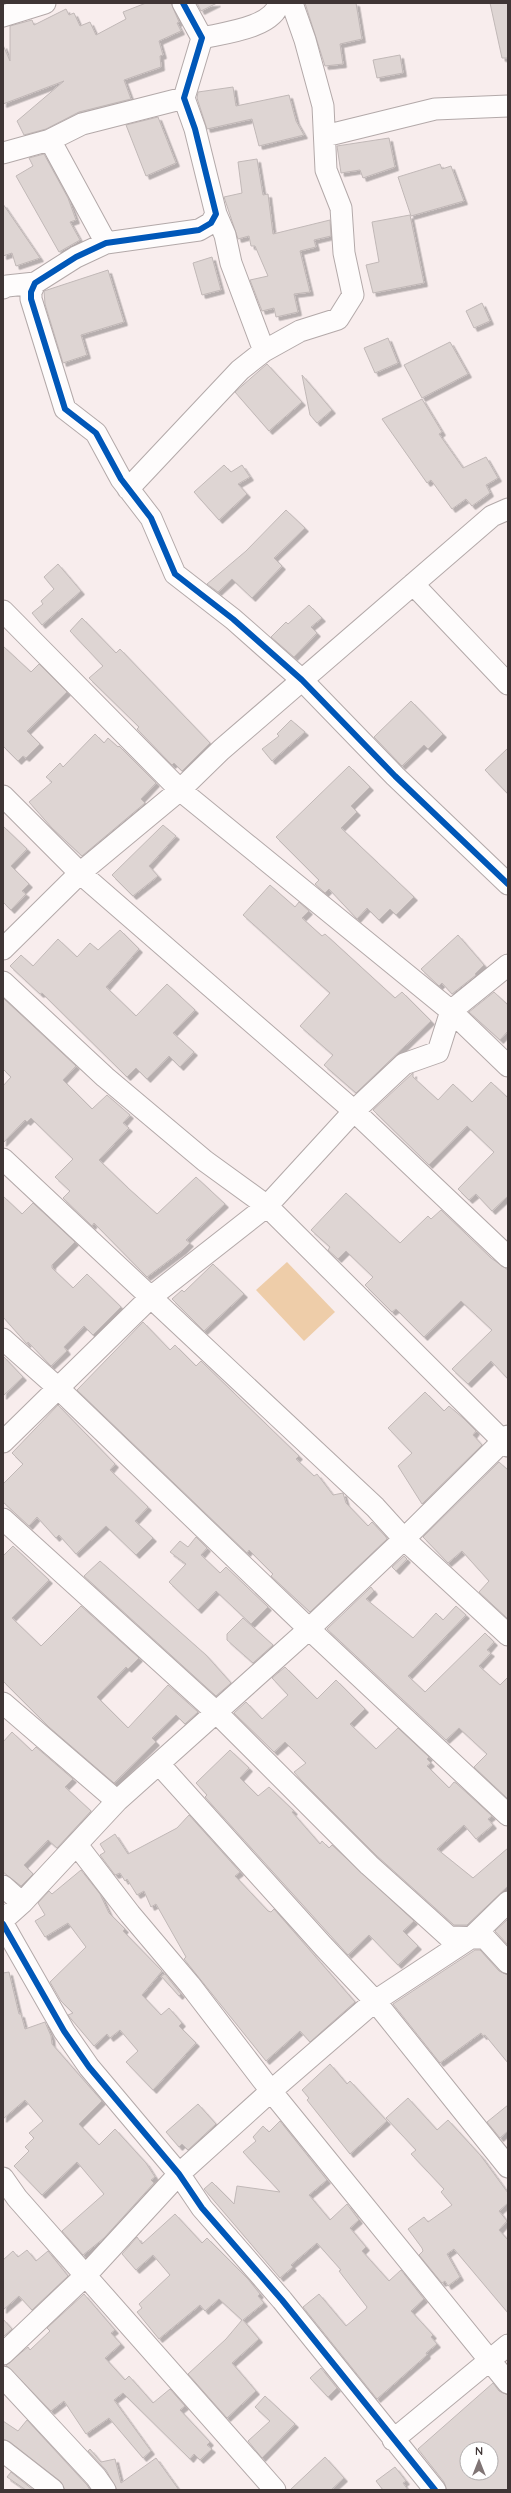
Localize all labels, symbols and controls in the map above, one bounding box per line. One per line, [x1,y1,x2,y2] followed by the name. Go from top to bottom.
[459,2441,499,2481] north arrow
[475,2444,483,2458] text: N

